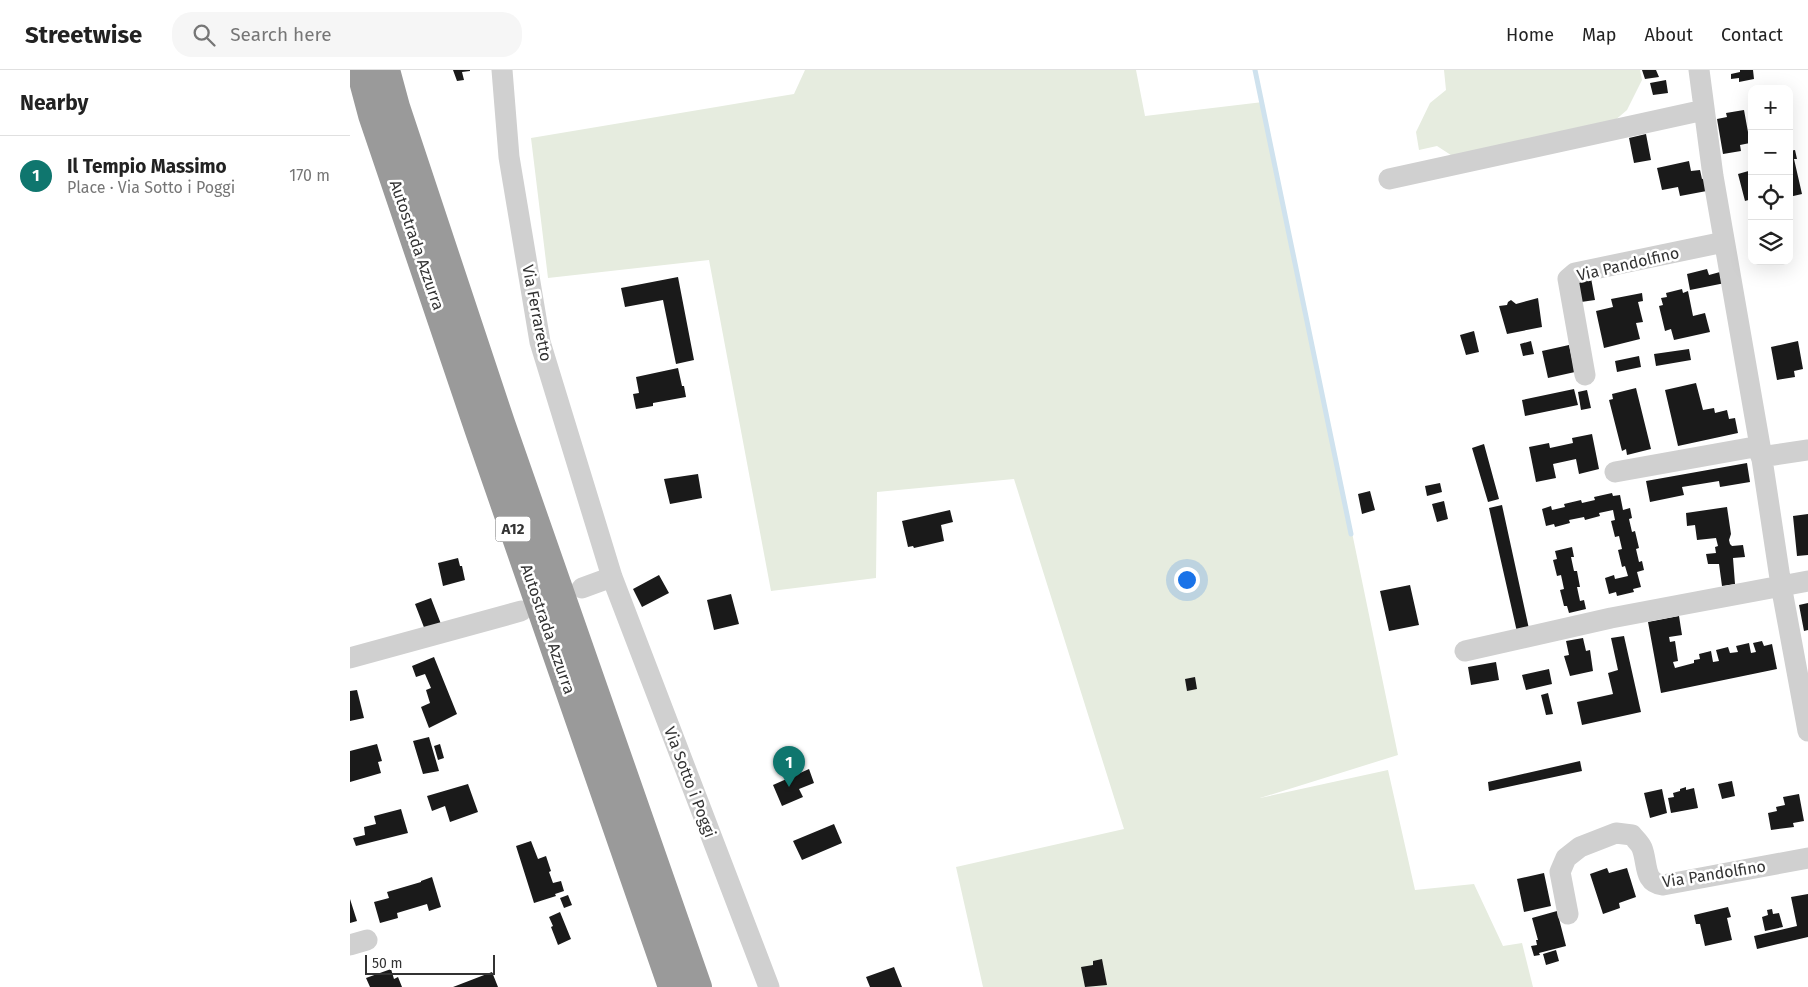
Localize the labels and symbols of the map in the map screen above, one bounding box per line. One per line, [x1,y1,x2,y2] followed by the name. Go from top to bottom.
[386,177,448,313] street label: Autostrada Azzurra
[1575,243,1681,285] street label: Via Pandolfino
[518,263,556,363] street label: Via Ferraretto
[496,516,530,542] road number: A12
[517,561,579,697] street label: Autostrada Azzurra
[1174,567,1200,593] your location
[660,724,720,840] street label: Via Sotto i Poggi
[773,746,805,787] pin: 1
[1661,856,1767,892] street label: Via Pandolfino
[365,952,495,975] scale bar

